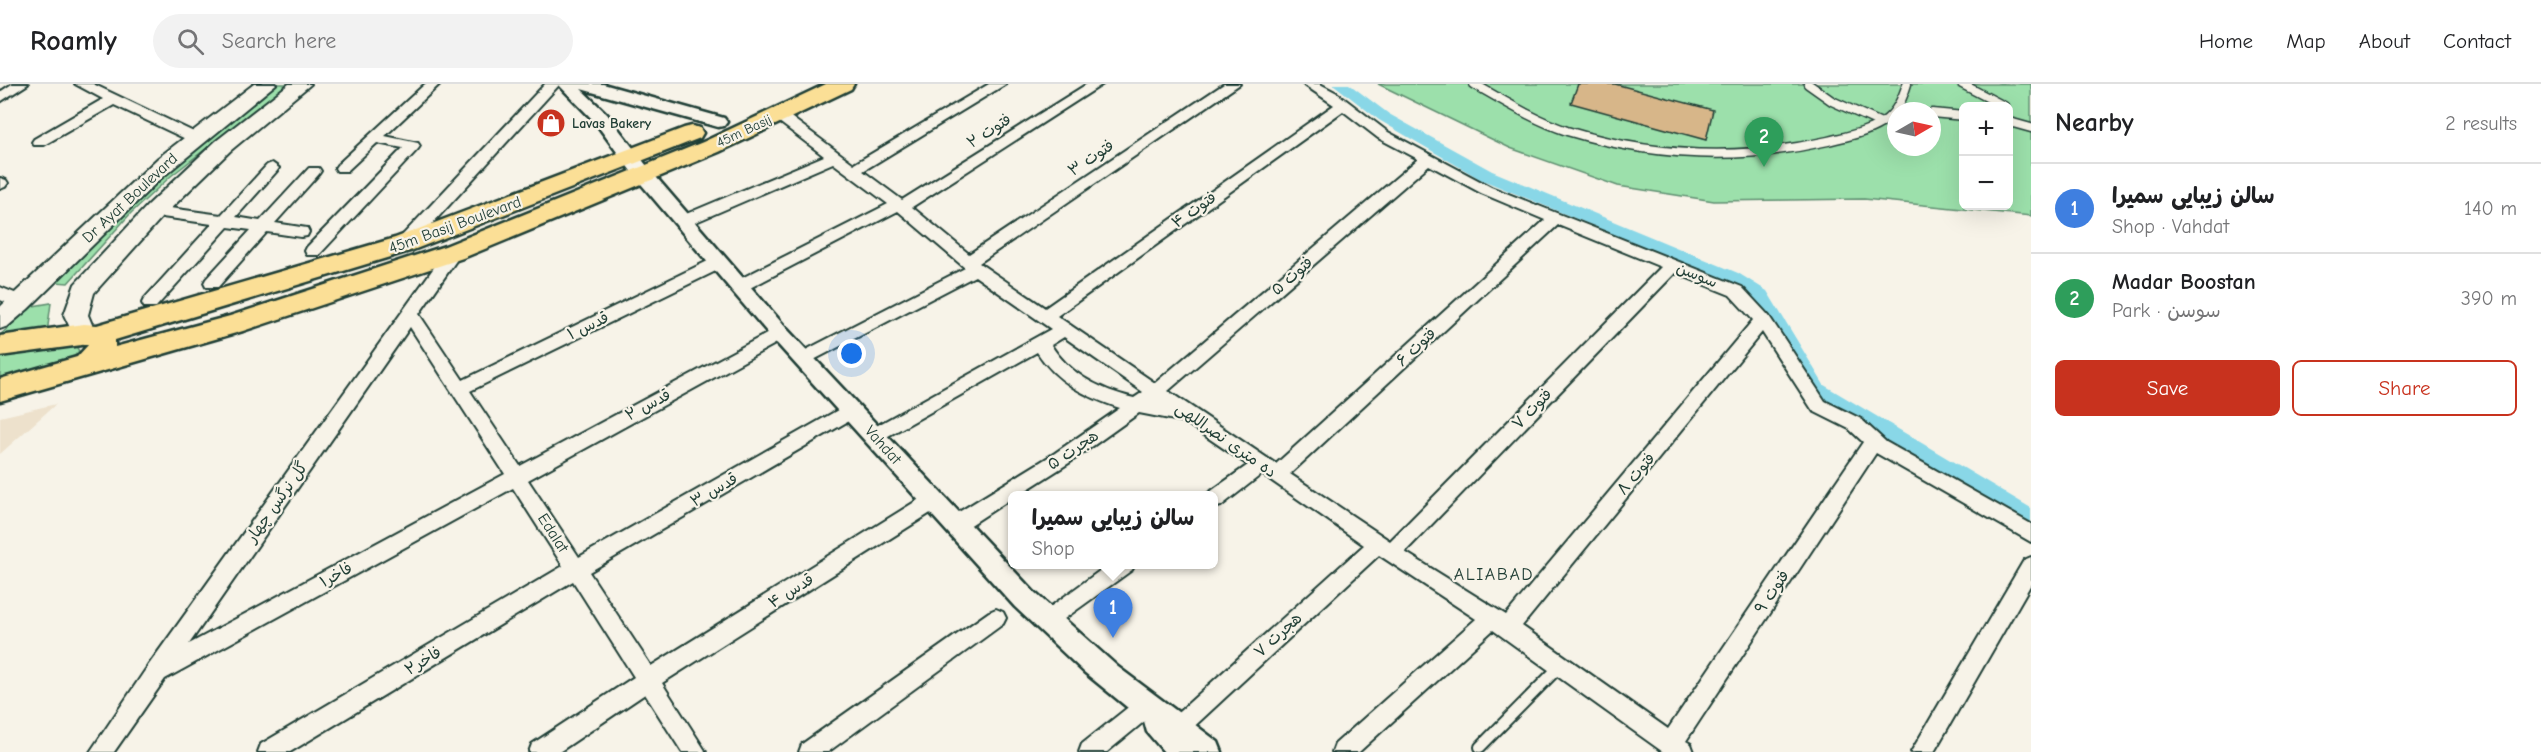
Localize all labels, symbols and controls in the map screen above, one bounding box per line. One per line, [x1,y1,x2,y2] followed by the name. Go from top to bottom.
[153,14,573,68] search box
[30,25,117,57] text: Roamly
[174,25,207,58] icon: search
[222,28,336,54] text: Search here
[2199,29,2253,53] text: Home
[2286,29,2326,53] text: Map
[2359,29,2410,53] text: About
[2443,29,2511,53] text: Contact
[1887,102,1941,156] north arrow
[1959,102,2013,210] map controls
[1959,102,2013,156] button: +
[535,107,567,139] shop icon: Lavas Bakery
[2055,108,2134,138] text: Nearby
[964,110,1015,153] street label: فتوت ۲
[714,111,774,151] street label: 45m Basij
[2445,112,2517,135] text: 2 results
[572,115,652,132] place label: Lavas Bakery
[1744,118,1784,167] pin: 2
[1065,136,1118,181] street label: فتوت ۳
[79,149,181,247] street label: Dr Ayat Boulevard
[1959,156,2013,210] button: −
[2112,183,2274,209] text: سالن زیبایی سمیرا
[1168,188,1220,233] street label: فتوت ۴
[386,193,524,257] street label: 45m Basij Boulevard
[2071,197,2078,220] text: 1
[2464,197,2517,220] text: 140 m
[2112,215,2229,238] text: Shop · Vahdat
[1268,253,1317,300] street label: فتوت ۵
[1673,259,1720,292] street label: سوسن
[2112,269,2256,295] text: Madar Boostan
[2070,287,2079,310] text: 2
[2461,287,2517,310] text: 390 m
[2112,299,2221,322] text: Park · سوسن
[564,308,612,344] street label: قدس ۱
[1392,324,1440,371] street label: فتوت ۶
[837,339,866,368] your location
[2055,360,2280,416] button: Save
[2292,360,2517,416] button: Share
[1508,385,1556,434] street label: فتوت ۷
[622,386,674,424] street label: قدس ۲
[1172,399,1280,482] street label: ده متری نصراللهی
[861,422,905,468] street label: Vahdat
[1044,426,1102,474] street label: هجرت ۵
[1613,449,1660,499] street label: فتوت ۸
[241,458,312,548] street label: گل نرگس چهار
[687,469,741,511] street label: قدس ۳
[1008,491,1218,569] popup
[1032,505,1194,531] text: سالن زیبایی سمیرا
[534,510,572,556] street label: Edalat
[1032,537,1075,560] text: Shop
[317,559,355,591] street label: فاخر۱
[1454,564,1534,585] district label: ALIABAD
[1751,567,1794,618] street label: فتوت ۹
[765,570,817,612] street label: قدس ۴
[1094,588,1132,638] pin: 1
[1250,609,1306,661] street label: هجرت ۷
[401,643,445,679] street label: فاخر۲

